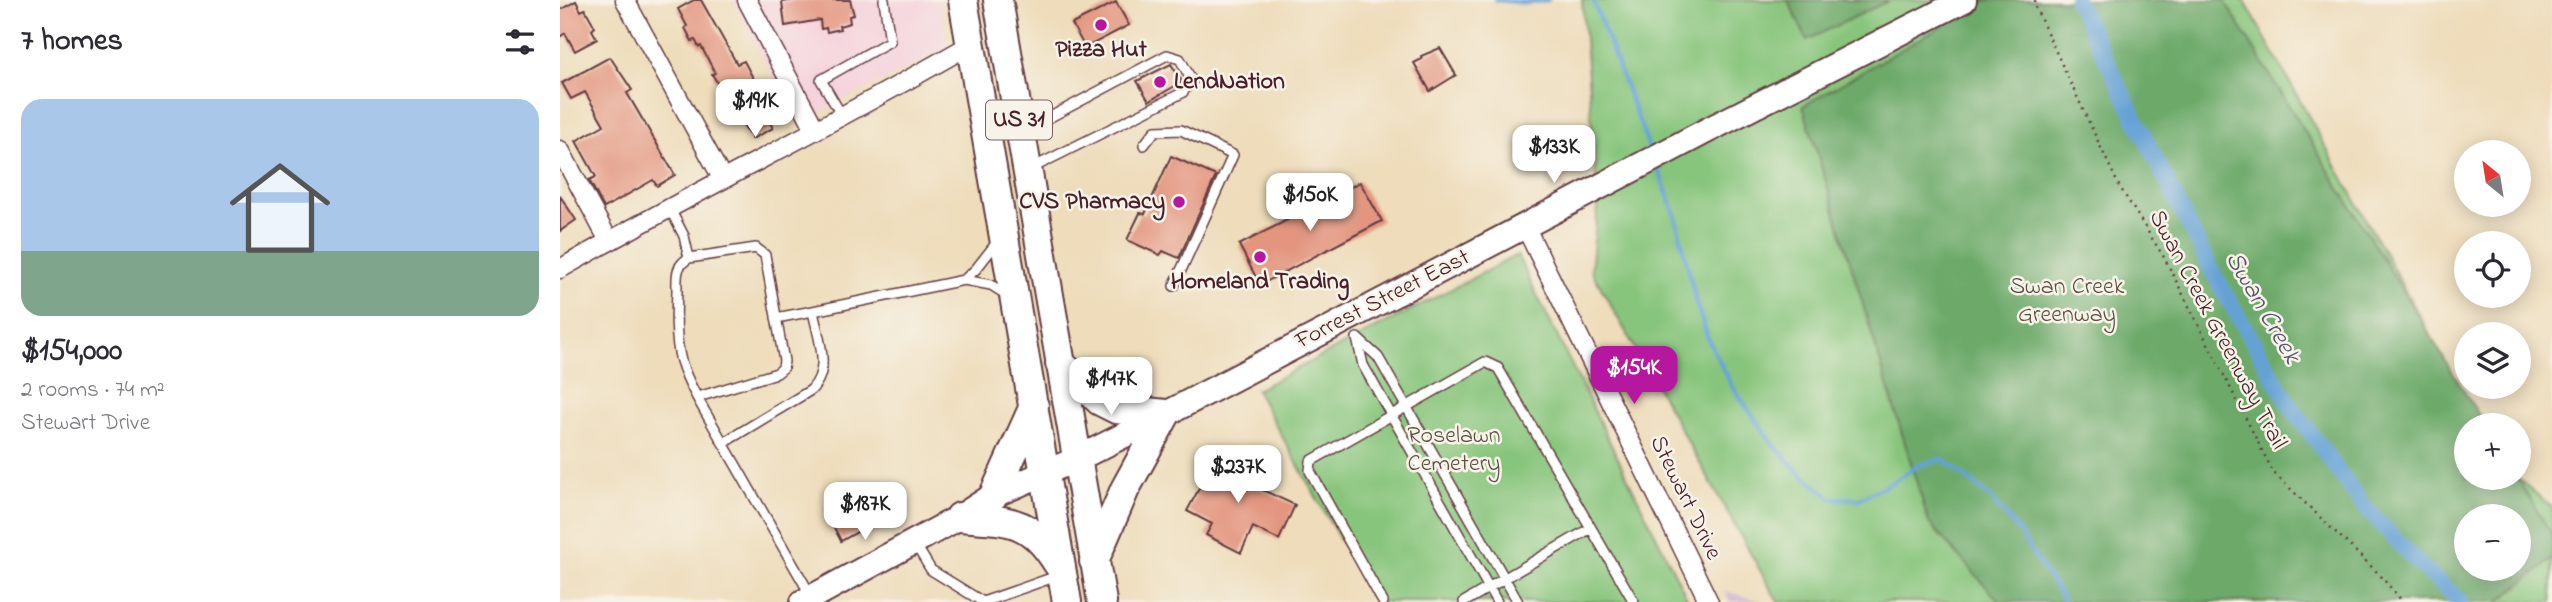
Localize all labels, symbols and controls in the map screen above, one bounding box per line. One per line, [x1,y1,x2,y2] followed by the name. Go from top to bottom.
[1093,17,1109,33] marker: Pizza Hut
[21,20,123,64] text: 7 homes
[501,23,539,61] icon: filters
[1055,33,1148,68] place label: Pizza Hut
[1174,65,1285,100] place label: LendNation
[1152,74,1168,90] marker: LendNation
[706,80,804,139] pin: $191K
[732,85,778,118] text: $191K
[986,100,1052,140] road number: US 31
[1505,125,1603,185] pin: $133K
[1528,131,1580,164] text: $133K
[2454,140,2530,217] north arrow
[2454,140,2531,581] map controls
[217,145,343,271] icon: home
[1261,174,1359,233] pin: $150K
[1282,179,1338,212] text: $150K
[1019,185,1165,221] place label: CVS Pharmacy
[1171,194,1187,210] marker: CVS Pharmacy
[2138,204,2295,457] street label: Swan Creek Greenway Trail
[2454,231,2531,308] button: locate
[1289,241,1477,360] street label: Forrest Street East
[2215,245,2310,373] water label: Swan Creek
[1252,249,1268,265] marker: Homeland Trading
[1171,265,1350,301] place label: Homeland Trading
[2010,270,2125,334] park label: Swan Creek Greenway
[2454,322,2531,399] button: layers
[21,330,122,374] text: $154,000
[1585,346,1683,406] pin: $154K
[1606,352,1662,385] text: $154K
[1062,358,1160,417] pin: $147K
[1085,363,1137,396] text: $147K
[21,374,165,407] text: 2 rooms · 74 m²
[21,407,150,440] text: Stewart Drive
[2454,413,2531,490] button: +
[1407,419,1501,483] park label: Roselawn Cemetery
[1640,430,1730,566] street label: Stewart Drive
[1189,446,1287,505] pin: $237K
[1210,451,1266,484] text: $237K
[816,482,914,542] pin: $187K
[840,488,890,521] text: $187K
[2454,504,2531,581] button: −

